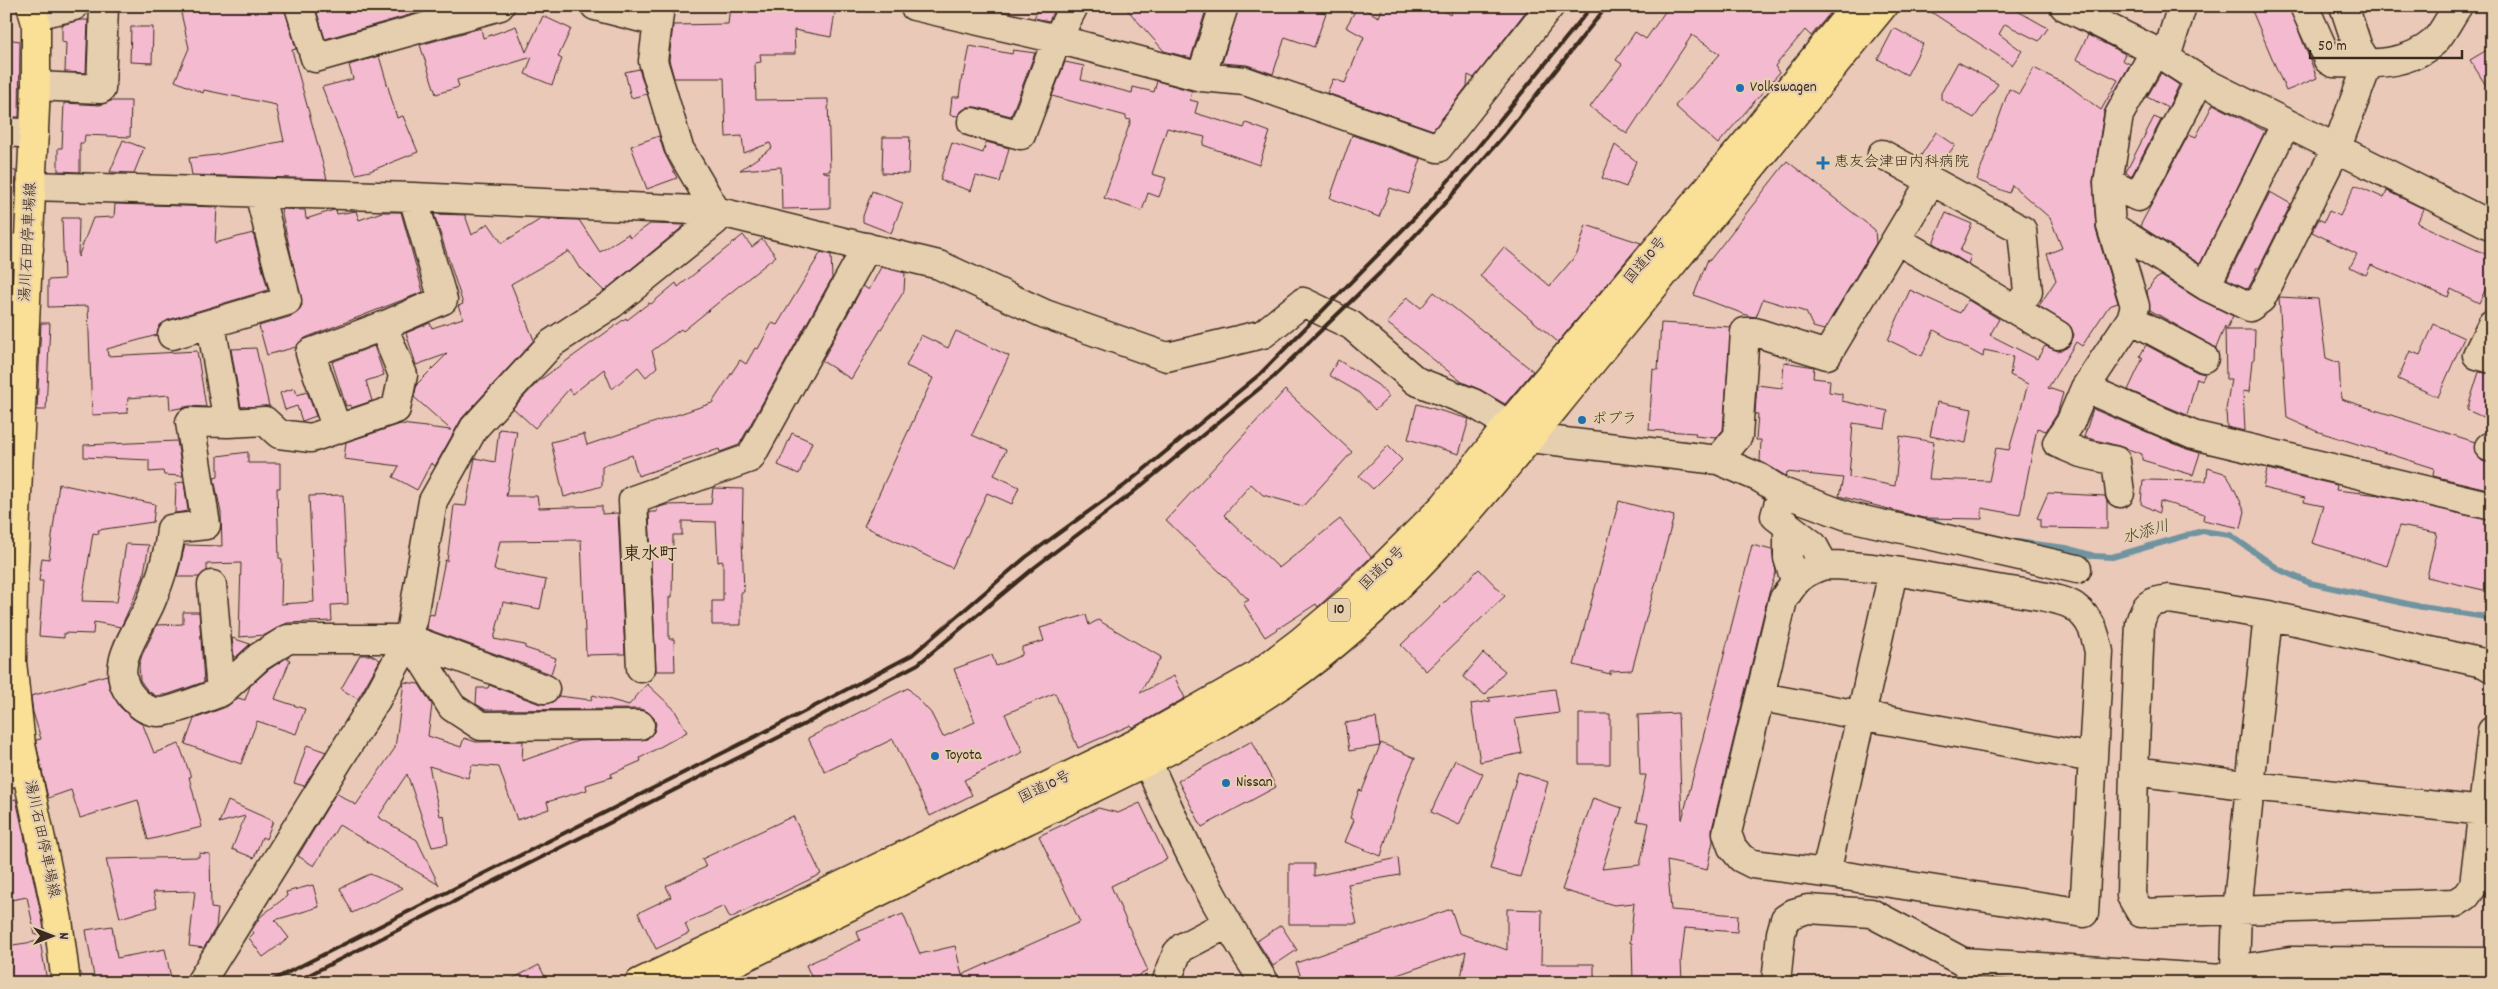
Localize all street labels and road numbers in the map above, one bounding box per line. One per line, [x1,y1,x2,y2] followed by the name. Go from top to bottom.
[15,181,43,303] street label: 湯川石田停車場線
[1619,232,1673,290] street label: 国道10号
[1355,541,1411,597] street label: 国道10号
[1328,598,1350,622] road number: 10
[1015,766,1075,810] street label: 国道10号
[18,778,64,900] street label: 湯川石田停車場線

